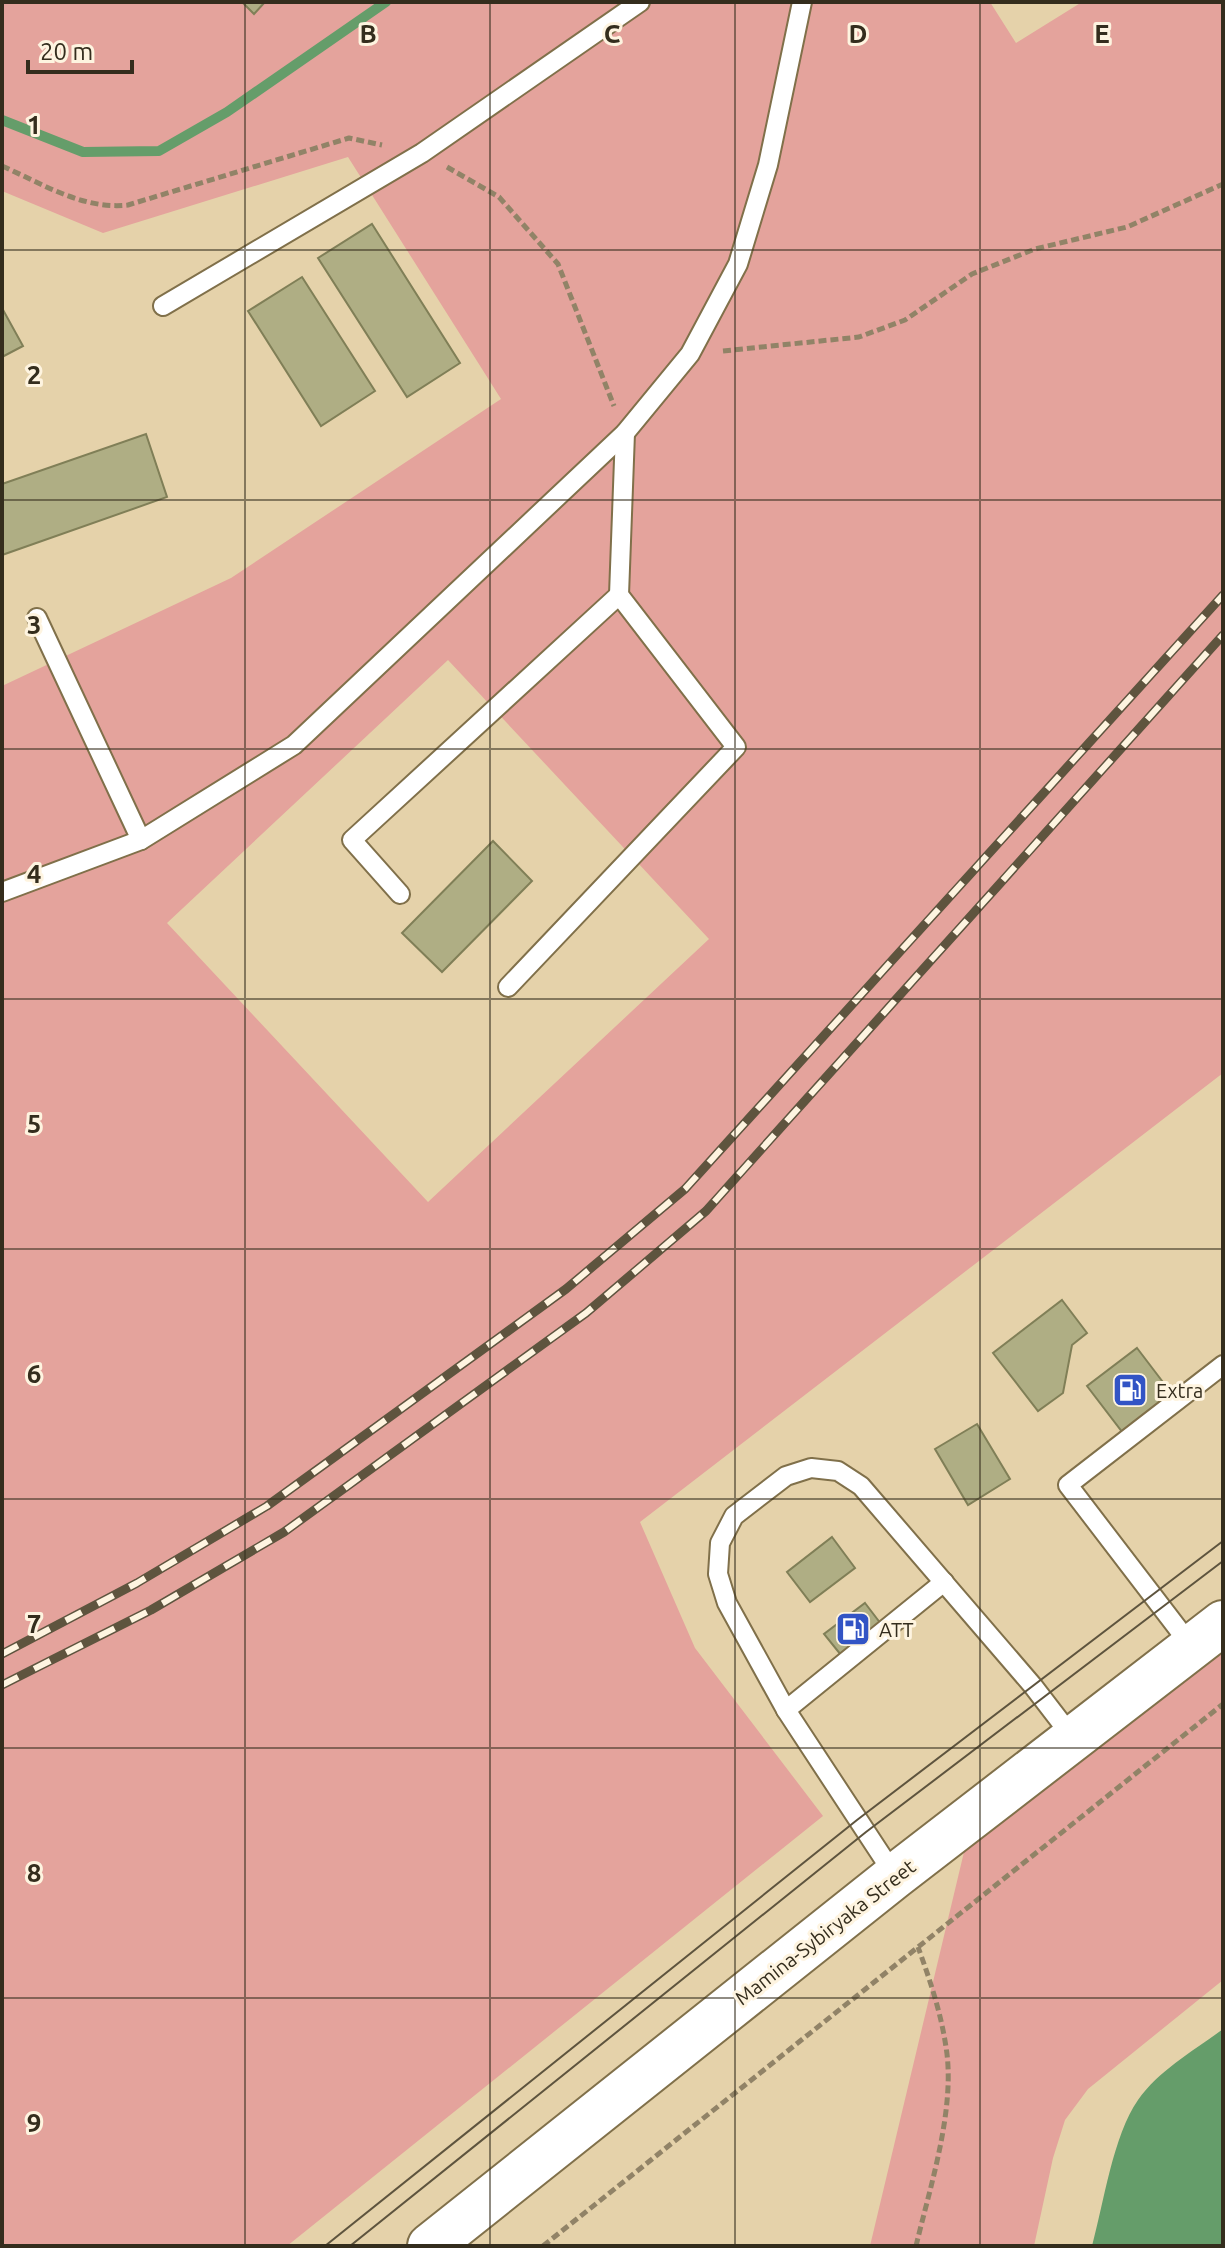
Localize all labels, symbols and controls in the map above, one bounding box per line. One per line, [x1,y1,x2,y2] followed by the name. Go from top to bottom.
[359,19,377,48] text: B
[604,19,621,48] text: C
[849,19,867,48] text: D
[1094,19,1110,48] text: E
[28,24,132,74] scale bar
[40,38,93,65] text: 20 m
[27,110,41,139] text: 1
[27,360,41,389] text: 2
[27,610,41,639] text: 3
[27,859,41,888] text: 4
[27,1109,41,1138] text: 5
[27,1359,41,1388] text: 6
[1111,1371,1149,1409] fuel station icon: Extra
[1156,1379,1203,1402] place label: Extra
[27,1609,41,1638] text: 7
[834,1610,872,1648] fuel station icon: ATT
[879,1618,914,1641] place label: ATT
[730,1854,920,2010] street label: Mamina-Sybiryaka Street
[27,1858,41,1887] text: 8
[27,2108,41,2137] text: 9

